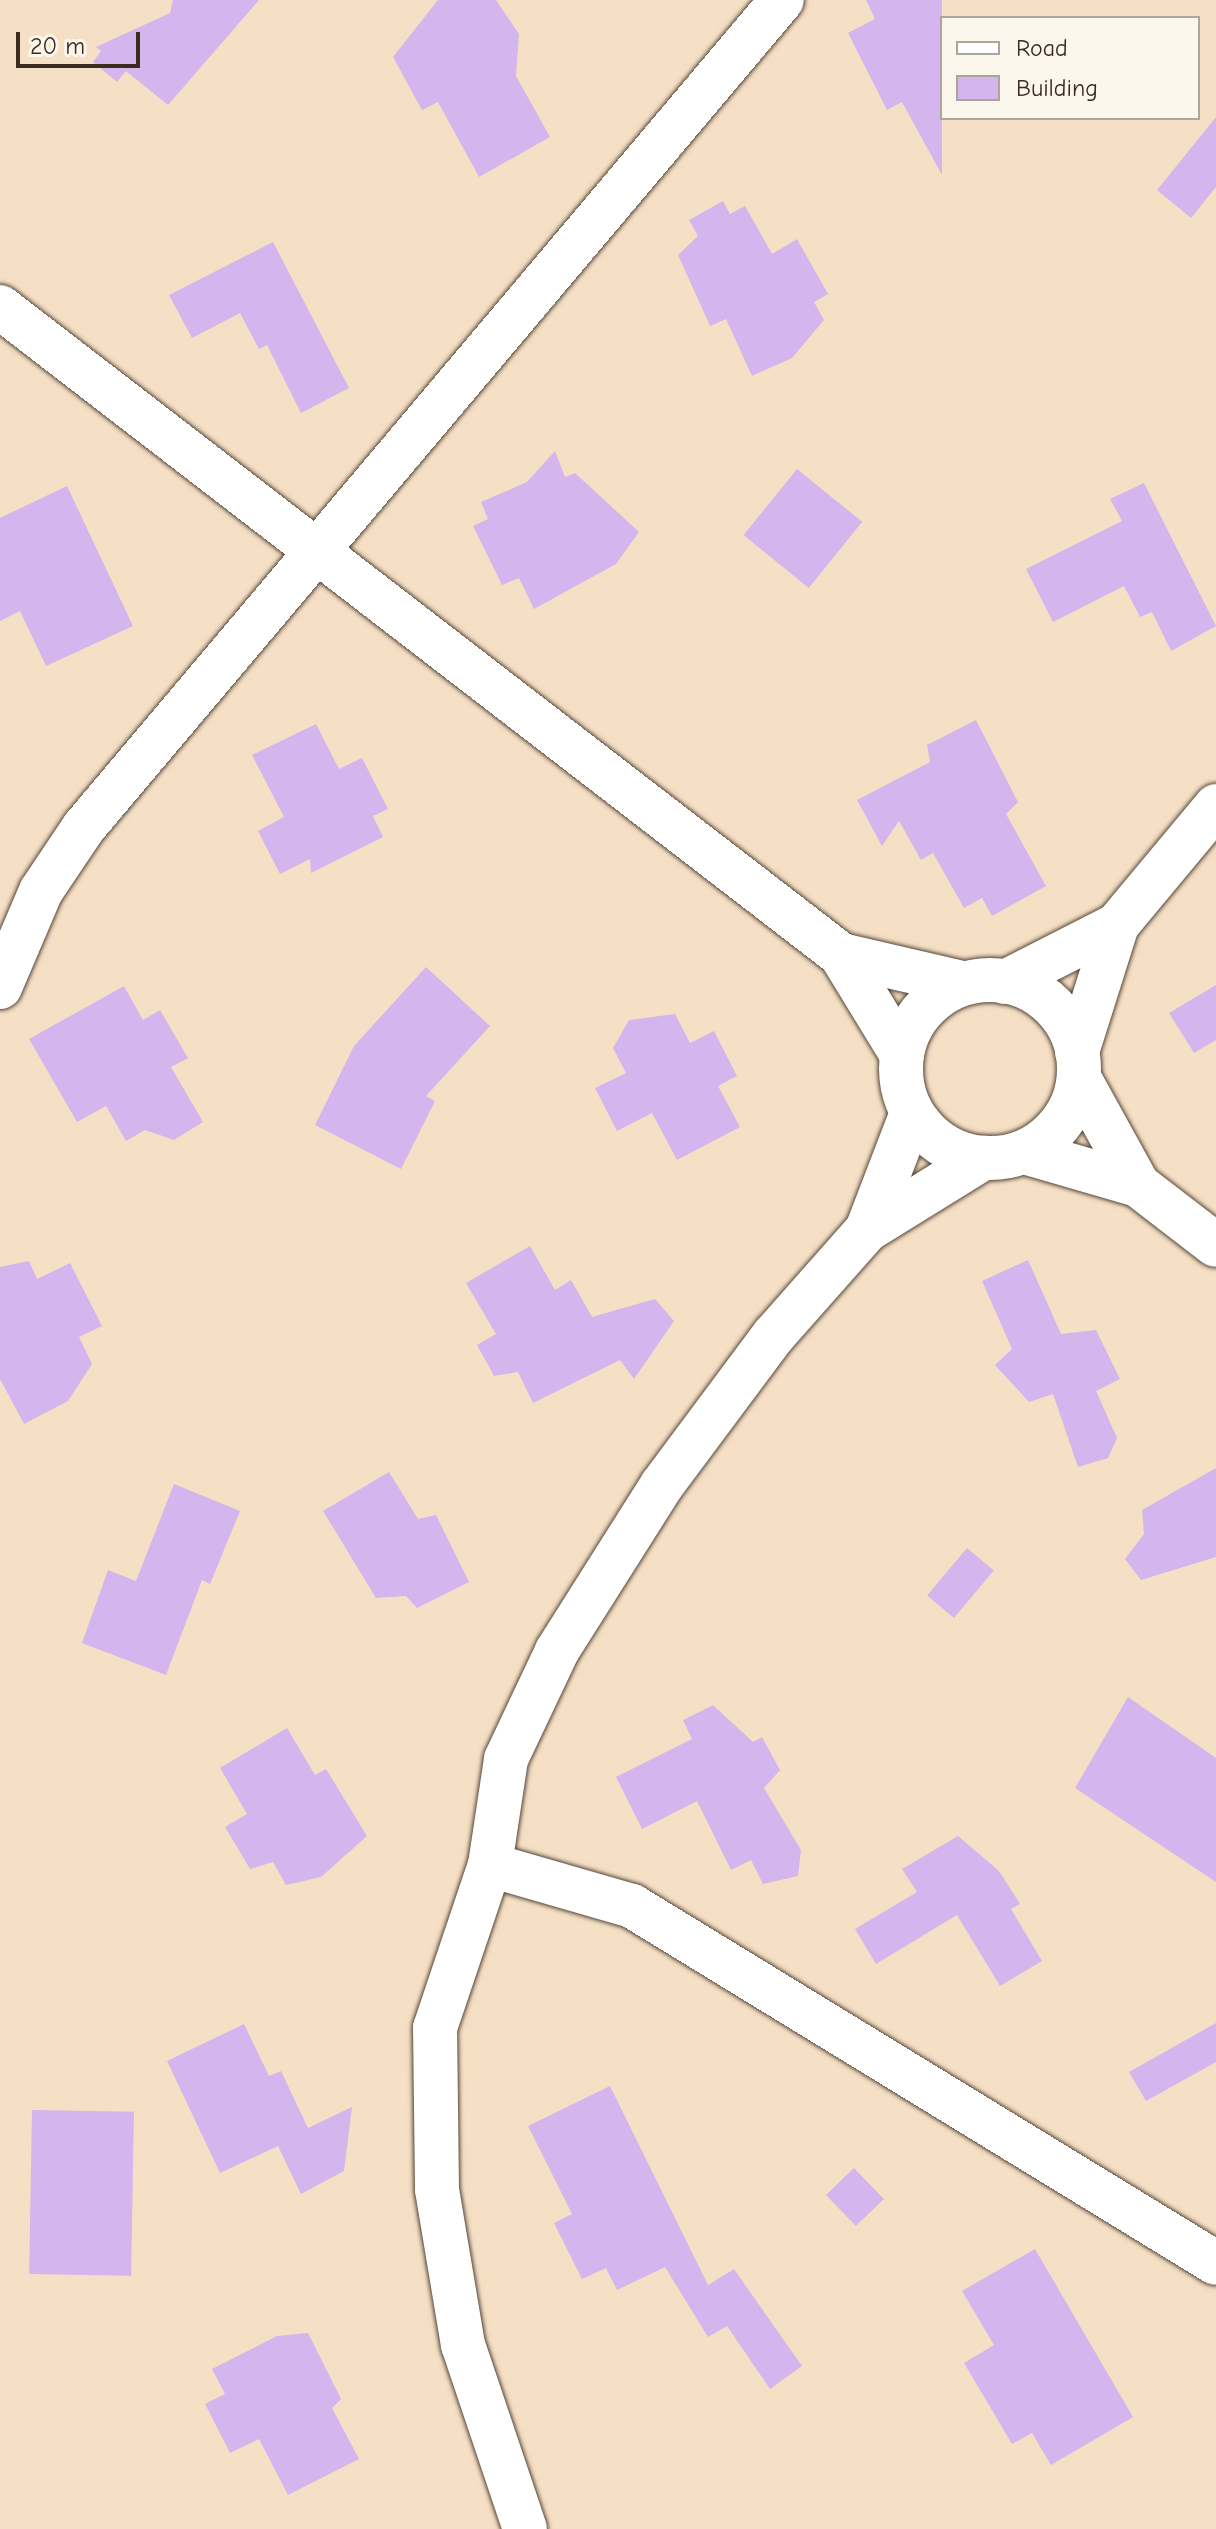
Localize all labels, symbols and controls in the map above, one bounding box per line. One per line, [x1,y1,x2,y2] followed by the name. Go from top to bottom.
[20,16,144,66] scale bar
[940,16,1200,120] legend
[30,32,85,60] text: 20 m
[1016,34,1068,62] text: Road
[1016,74,1098,102] text: Building

